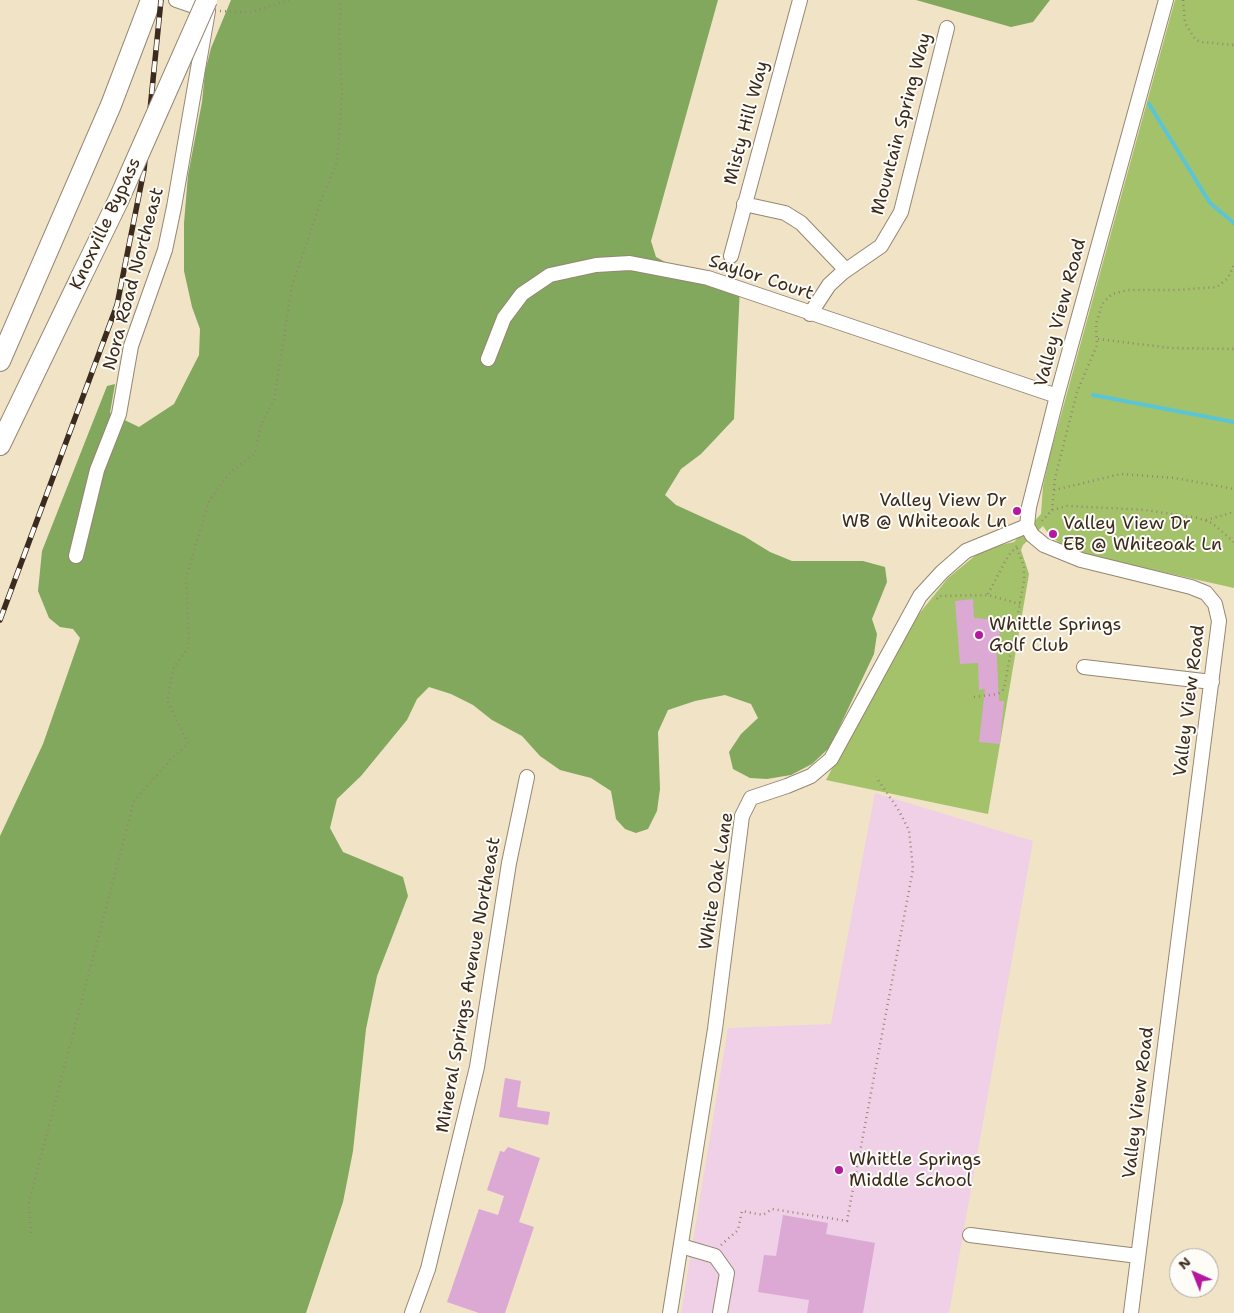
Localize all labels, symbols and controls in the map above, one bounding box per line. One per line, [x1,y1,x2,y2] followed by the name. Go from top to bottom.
[867,30,937,218] street label: Mountain Spring Way
[720,59,774,187] street label: Misty Hill Way
[66,154,146,294] street label: Knoxville Bypass
[99,185,169,373] street label: Nora Road Northeast
[1031,236,1091,390] street label: Valley View Road
[706,251,816,305] street label: Saylor Court
[842,490,1007,532] place label: Valley View Dr WB @ Whiteoak Ln
[1011,505,1023,517] marker: Valley View Dr WB @ Whiteoak Ln
[1063,513,1222,556] place label: Valley View Dr EB @ Whiteoak Ln
[1047,528,1059,540] marker: Valley View Dr EB @ Whiteoak Ln
[989,614,1122,656] place label: Whittle Springs Golf Club
[1170,624,1210,778] street label: Valley View Road
[973,629,985,641] marker: Whittle Springs Golf Club
[695,811,739,951] street label: White Oak Lane
[432,835,506,1135] street label: Mineral Springs Avenue Northeast
[1119,1026,1159,1180] street label: Valley View Road
[849,1149,982,1192] place label: Whittle Springs Middle School
[833,1164,845,1176] marker: Whittle Springs Middle School
[1169,1248,1219,1298] north arrow
[1174,1253,1195,1273] text: N

